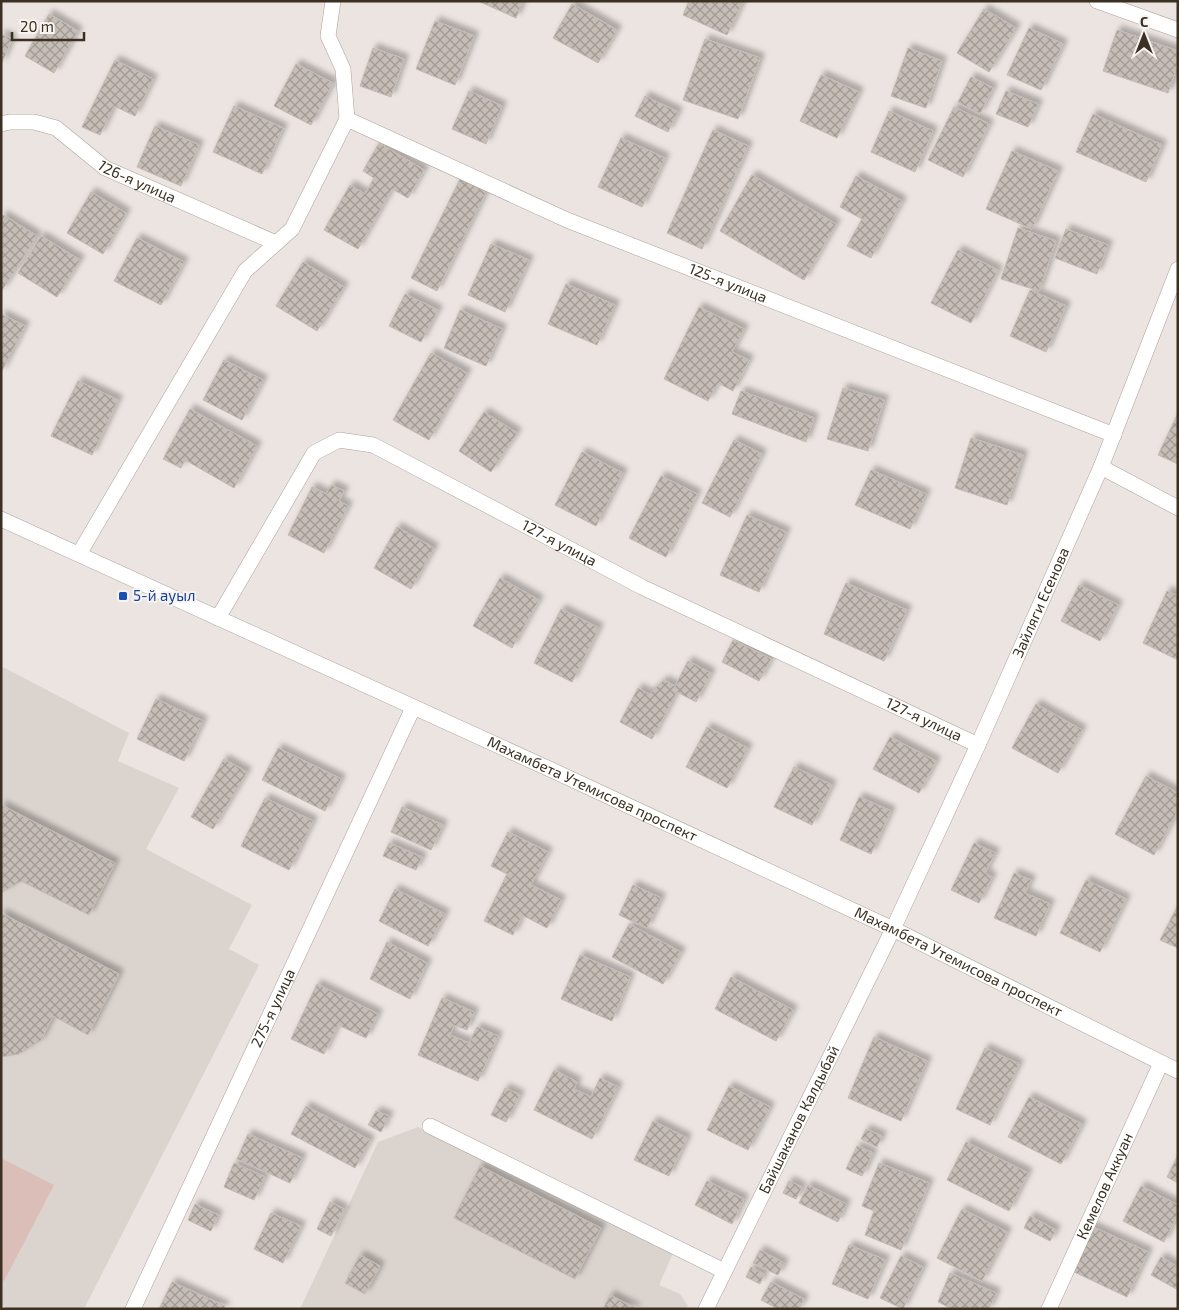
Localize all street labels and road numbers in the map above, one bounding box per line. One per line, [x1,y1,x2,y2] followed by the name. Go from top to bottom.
[95,156,179,206] street label: 126-я улица
[687,259,770,306] street label: 125-я улица
[519,515,600,570] street label: 127-я улица
[1008,544,1072,660] street label: Зайляги Есенова
[883,693,965,744] street label: 127-я улица
[485,732,701,845] street label: Махамбета Утемисова проспект
[852,902,1066,1020] street label: Махамбета Утемисова проспект
[246,966,298,1050] street label: 275-я улица
[754,1042,842,1196] street label: Байшаканов Калдыбай
[1072,1129,1136,1242] street label: Кемелов Аккуан

